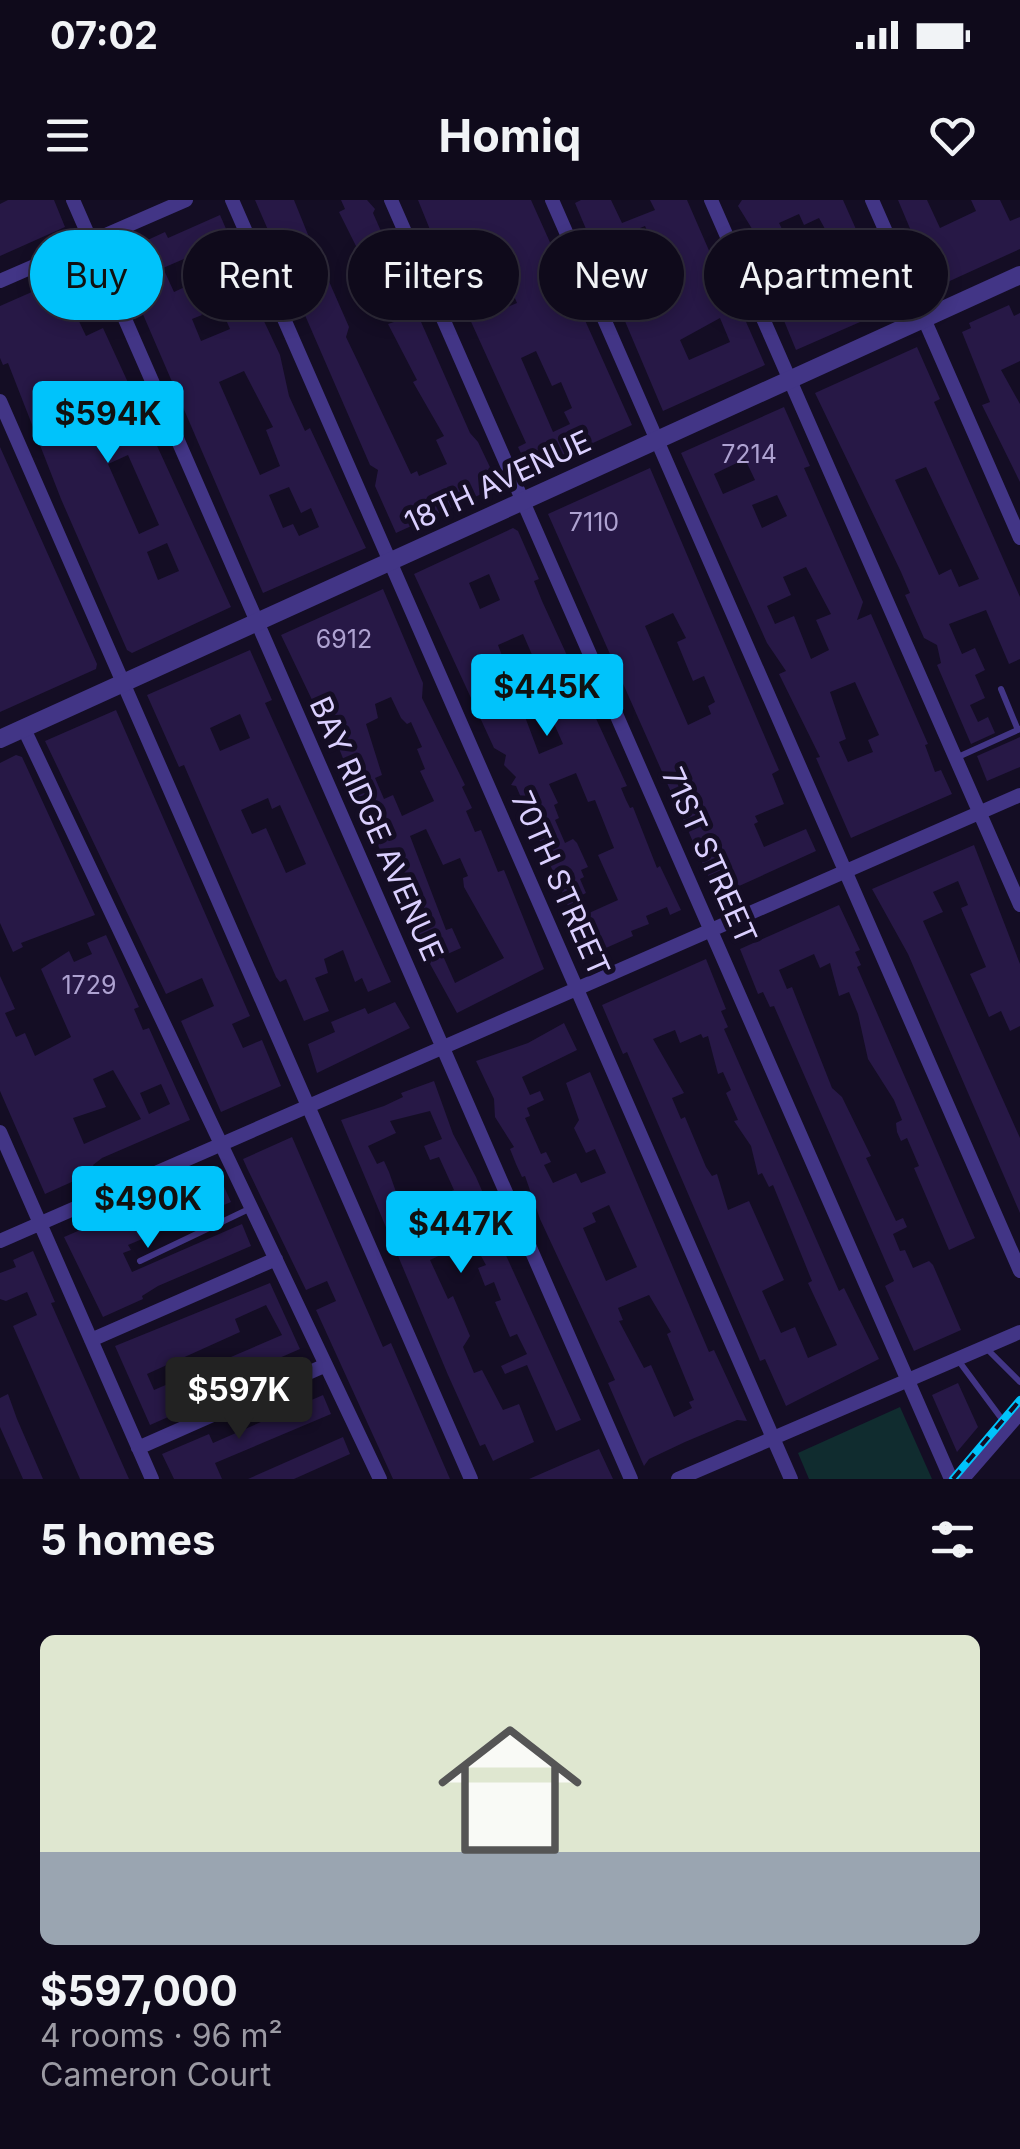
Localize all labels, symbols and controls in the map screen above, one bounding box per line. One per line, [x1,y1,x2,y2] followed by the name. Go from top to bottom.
[50,12,158,58] text: 07:02
[40,108,95,163] icon: menu
[439,108,581,163] text: Homiq
[925,108,980,163] icon: heart
[30,230,163,320] chip: Buy
[183,230,328,320] chip: Rent
[348,230,519,320] chip: Filters
[539,230,684,320] chip: New
[704,230,948,320] chip: Apartment
[38,381,178,466] pin: $594K
[55,394,161,433] text: $594K
[399,422,596,540] street label: 18TH AVENUE
[721,439,777,469] house number: 7214
[569,507,619,537] house number: 7110
[316,624,372,654] house number: 6912
[477,654,617,739] pin: $445K
[493,667,601,706] text: $445K
[302,691,451,966] street label: BAY RIDGE AVENUE
[655,762,765,950] street label: 71ST STREET
[504,785,618,982] street label: 70TH STREET
[61,970,117,1000] house number: 1729
[78,1166,218,1251] pin: $490K
[94,1179,202,1218] text: $490K
[391,1191,531,1276] pin: $447K
[408,1204,514,1243] text: $447K
[169,1357,309,1442] pin: $597K
[187,1370,291,1409] text: $597K
[925,1512,980,1567] icon: filters
[40,1514,216,1565] text: 5 homes
[420,1700,600,1880] icon: home
[40,1965,238,2016] text: $597,000
[40,2016,283,2055] text: 4 rooms · 96 m²
[40,2055,271,2094] text: Cameron Court

